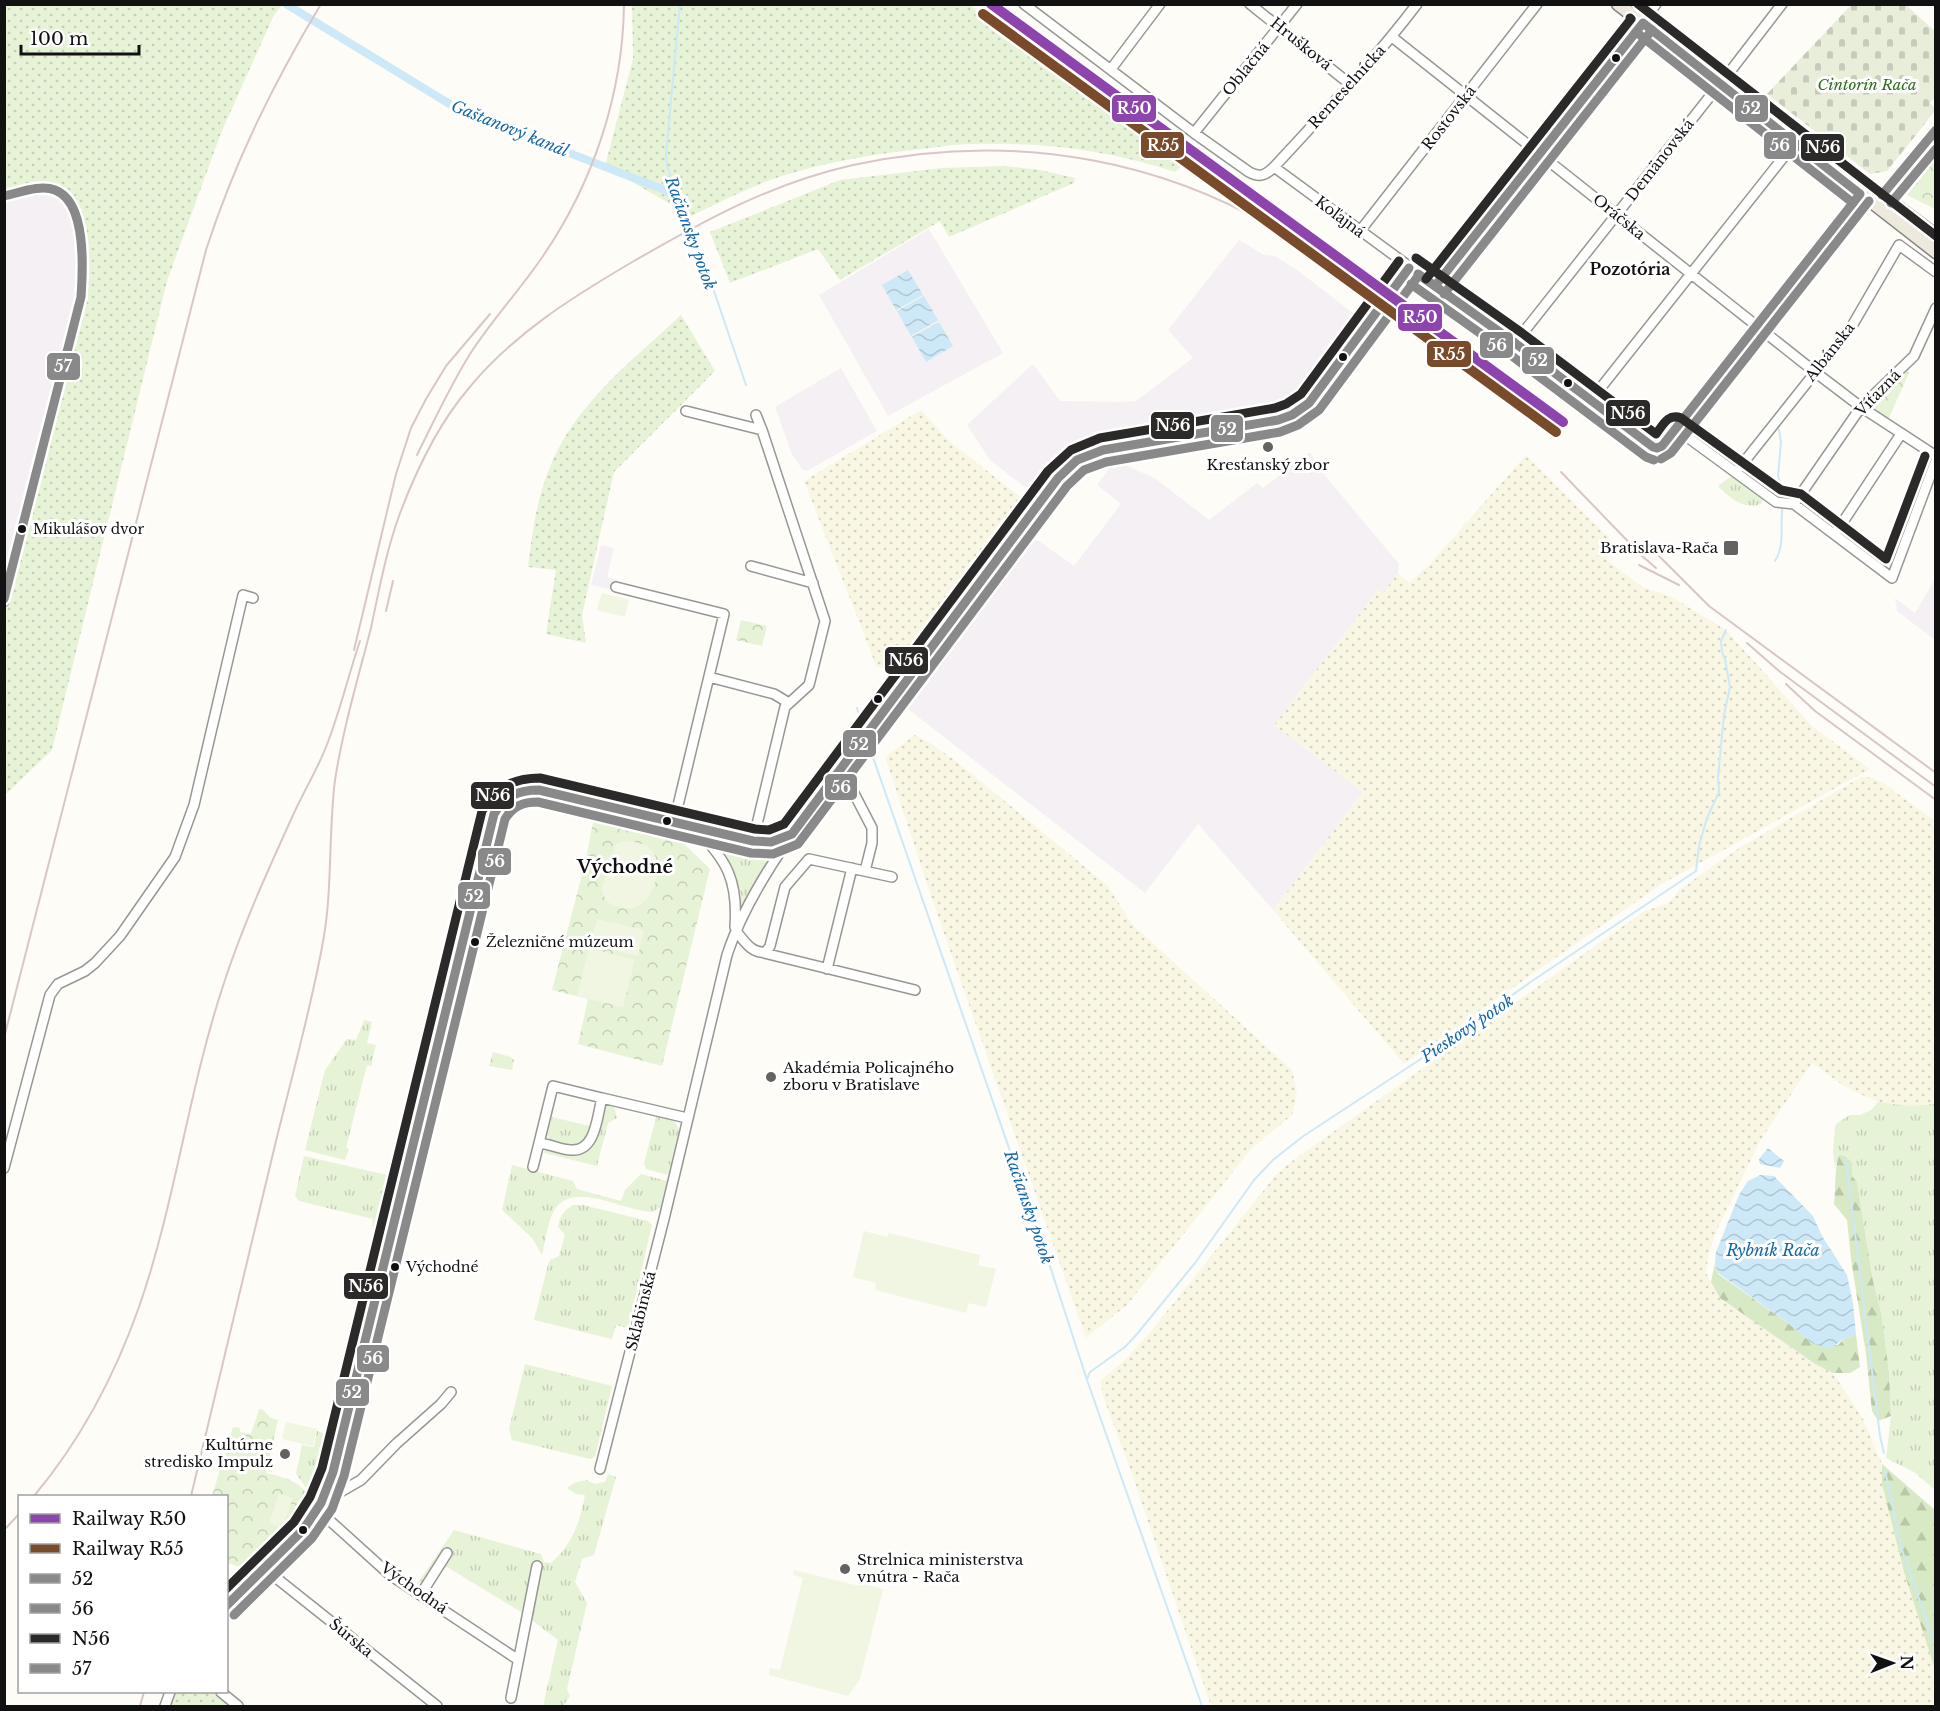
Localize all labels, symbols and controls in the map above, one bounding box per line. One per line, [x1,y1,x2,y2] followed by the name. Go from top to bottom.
[1267,13,1336,75] street label: Hrušková
[21,18,140,56] scale bar
[30,28,88,50] text: 100 m
[1218,37,1274,99] street label: Oblačná
[1304,40,1390,133] street label: Remeselnícka
[1610,52,1622,64] unlabelled marker
[1817,75,1917,94] park label: Cintorín Rača
[1417,81,1480,154] street label: Rostovská
[1111,94,1157,123] line badge: R50
[1734,94,1769,123] line badge: 52
[448,95,573,161] water label: Gaštanový kanál
[1116,98,1152,118] text: R50
[1741,98,1761,118] text: 52
[1622,114,1698,205] street label: Demänovská
[1140,131,1185,159] line badge: R55
[1763,131,1797,160] line badge: 56
[1800,133,1845,162] line badge: N56
[1147,135,1179,155] text: R55
[1770,135,1790,155] text: 56
[1805,137,1841,157] text: N56
[661,173,721,292] water label: Račiansky potok
[1589,190,1650,244] street label: Oráčska
[1312,192,1370,242] street label: Koľajná
[1590,259,1670,279] district label: Pozotória
[1397,303,1443,332] line badge: R50
[1402,307,1438,327] text: R50
[1800,318,1859,386] street label: Albánska
[1479,331,1514,359] line badge: 56
[1487,335,1507,355] text: 56
[1426,340,1472,368] line badge: R55
[1433,344,1465,364] text: R55
[1521,346,1555,375] line badge: 52
[1528,350,1548,370] text: 52
[1337,351,1349,363] unlabelled marker
[46,352,81,381] line badge: 57
[54,356,73,376] text: 57
[1850,365,1905,421] street label: Víťazná
[1562,377,1574,389] unlabelled marker
[1605,399,1651,427] line badge: N56
[1610,403,1646,423] text: N56
[1150,411,1195,440] line badge: N56
[1210,414,1244,443] line badge: 52
[1155,415,1191,435] text: N56
[1217,419,1237,439] text: 52
[1261,440,1275,454] marker: Kresťanský zbor
[1206,455,1330,474] place label: Kresťanský zbor
[33,520,144,538] place label: Mikulášov dvor
[16,523,28,535] marker: Mikulášov dvor
[1600,538,1719,557] place label: Bratislava-Rača
[1722,539,1740,557] marker: Bratislava-Rača
[884,646,929,675] line badge: N56
[888,650,924,670] text: N56
[872,693,884,705] unlabelled marker
[842,729,877,758] line badge: 52
[849,734,869,754] text: 52
[824,773,858,801] line badge: 56
[831,777,851,797] text: 56
[470,781,515,810] line badge: N56
[475,785,511,805] text: N56
[661,815,673,827] unlabelled marker
[477,847,512,876] line badge: 56
[485,851,505,871] text: 56
[576,856,673,878] district label: Východné
[457,881,491,910] line badge: 52
[464,886,484,906] text: 52
[486,933,633,951] place label: Železničné múzeum
[469,936,481,948] marker: Železničné múzeum
[1416,990,1517,1067] water label: Pieskový potok
[782,1058,954,1094] place label: Akadémia Policajného zboru v Bratislave
[764,1070,778,1084] marker: Akadémia Policajného zboru v Bratislave
[1000,1146,1058,1267] water label: Račiansky potok
[1725,1240,1820,1260] water label: Rybník Rača
[405,1258,478,1276] place label: Východné
[389,1261,401,1273] marker: Východné
[621,1268,660,1353] street label: Sklabinská
[343,1272,389,1300] line badge: N56
[348,1276,384,1296] text: N56
[356,1344,390,1373] line badge: 56
[363,1348,383,1368] text: 56
[335,1378,370,1407] line badge: 52
[342,1382,362,1402] text: 52
[144,1435,273,1471] place label: Kultúrne stredisko Impulz
[278,1447,292,1461] marker: Kultúrne stredisko Impulz
[18,1495,228,1693] legend
[72,1508,186,1530] text: Railway R50
[297,1524,309,1536] unlabelled marker
[72,1538,184,1560] text: Railway R55
[857,1550,1024,1586] place label: Strelnica ministerstva vnútra - Rača
[376,1557,452,1618] street label: Východná
[838,1562,852,1576] marker: Strelnica ministerstva vnútra - Rača
[72,1568,93,1590] text: 52
[72,1598,94,1620] text: 56
[325,1614,378,1662] street label: Šúrska
[72,1628,110,1650] text: N56
[1862,1633,1922,1693] north arrow
[1897,1655,1917,1670] text: N
[72,1658,92,1680] text: 57

